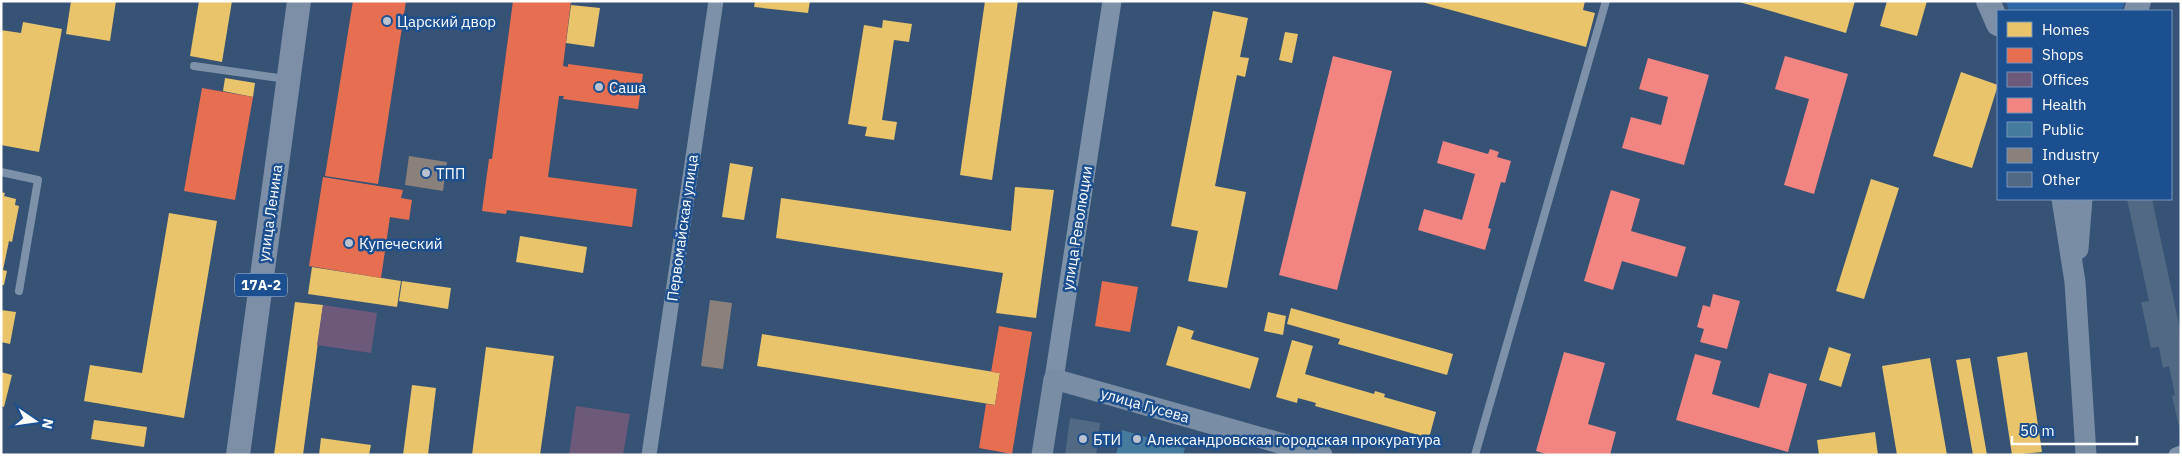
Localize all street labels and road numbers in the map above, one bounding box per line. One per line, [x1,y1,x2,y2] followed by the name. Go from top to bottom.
[662,153,702,303] street label: Первомайская улица
[254,163,286,263] street label: улица Ленина
[1058,164,1096,292] street label: улица Революции
[235,274,287,296] road number: 17А-2
[1099,383,1191,427] street label: улица Гусева

